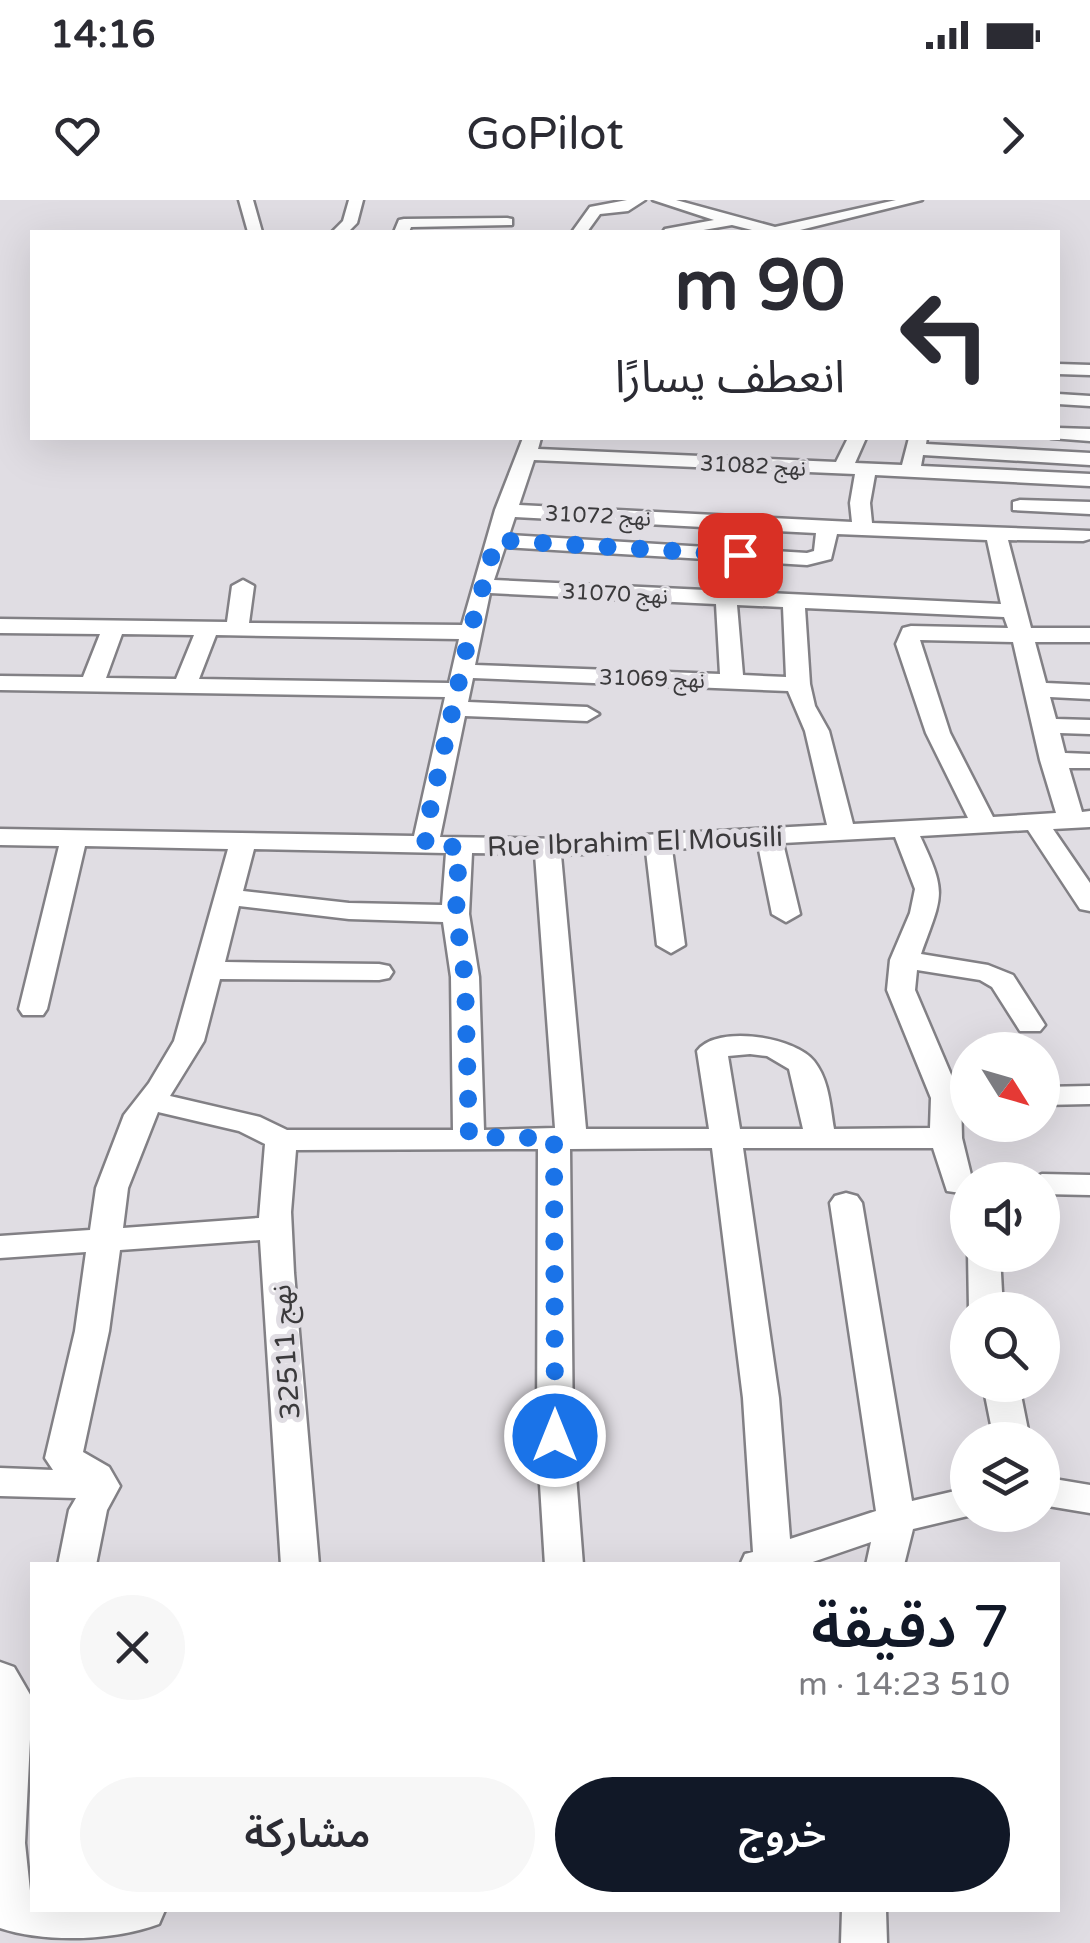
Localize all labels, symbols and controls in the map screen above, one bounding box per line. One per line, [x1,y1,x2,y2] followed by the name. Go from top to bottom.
[50,12,155,58] text: 14:16
[50,108,105,163] icon: heart
[466,108,624,162] text: GoPilot
[985,108,1040,163] icon: forward
[675,245,845,329] text: 90 m
[880,270,1010,400] icon: left
[615,351,845,405] text: انعطف يسارًا
[699,450,807,485] street label: نهج 31082
[544,500,652,535] street label: نهج 31072
[698,513,783,598] pin
[713,528,768,583] icon: arrive
[561,578,669,613] street label: نهج 31070
[598,664,705,697] street label: نهج 31069
[486,820,784,864] street label: Rue Ibrahim El Mousili
[950,1032,1060,1142] north arrow
[950,1032,1060,1532] map controls
[950,1162,1060,1272] button: sound
[264,1283,311,1421] street label: نهج 32511
[950,1292,1060,1402] button: search
[503,1384,607,1488] position arrow
[950,1422,1060,1532] button: layers
[811,1592,1010,1664] text: 7 دقيقة
[80,1595,185,1700] button: close
[798,1666,1010,1704] text: 510 m · 14:23
[80,1777,535,1892] button: مشاركة
[555,1777,1010,1892] button: خروج

